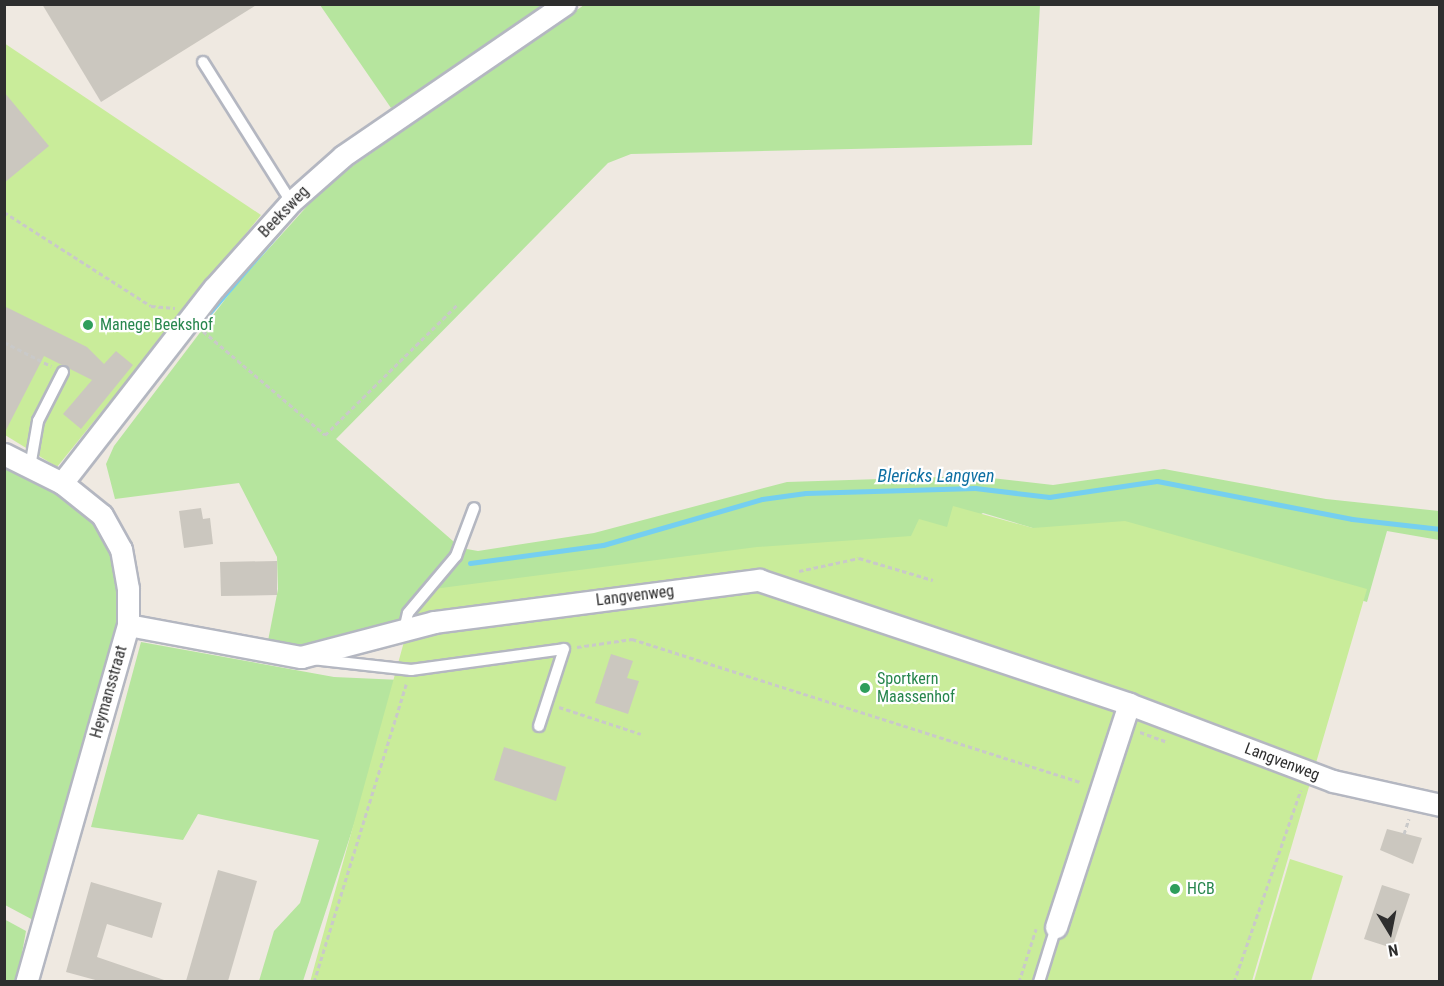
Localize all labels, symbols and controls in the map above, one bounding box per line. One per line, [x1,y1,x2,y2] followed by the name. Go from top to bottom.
[255,182,313,242] street label: Beeksweg
[100,315,213,335] place label: Manege Beekshof
[81,318,95,332] marker: Manege Beekshof
[878,465,994,487] water label: Blericks Langven
[595,582,675,610] street label: Langvenweg
[87,644,131,740] street label: Heymansstraat
[877,669,955,707] place label: Sportkern Maassenhof
[858,681,872,695] marker: Sportkern Maassenhof
[1242,739,1322,785] street label: Langvenweg
[1187,879,1215,899] place label: HCB
[1168,882,1182,896] marker: HCB
[1360,902,1420,962] north arrow
[1387,940,1400,960] text: N

